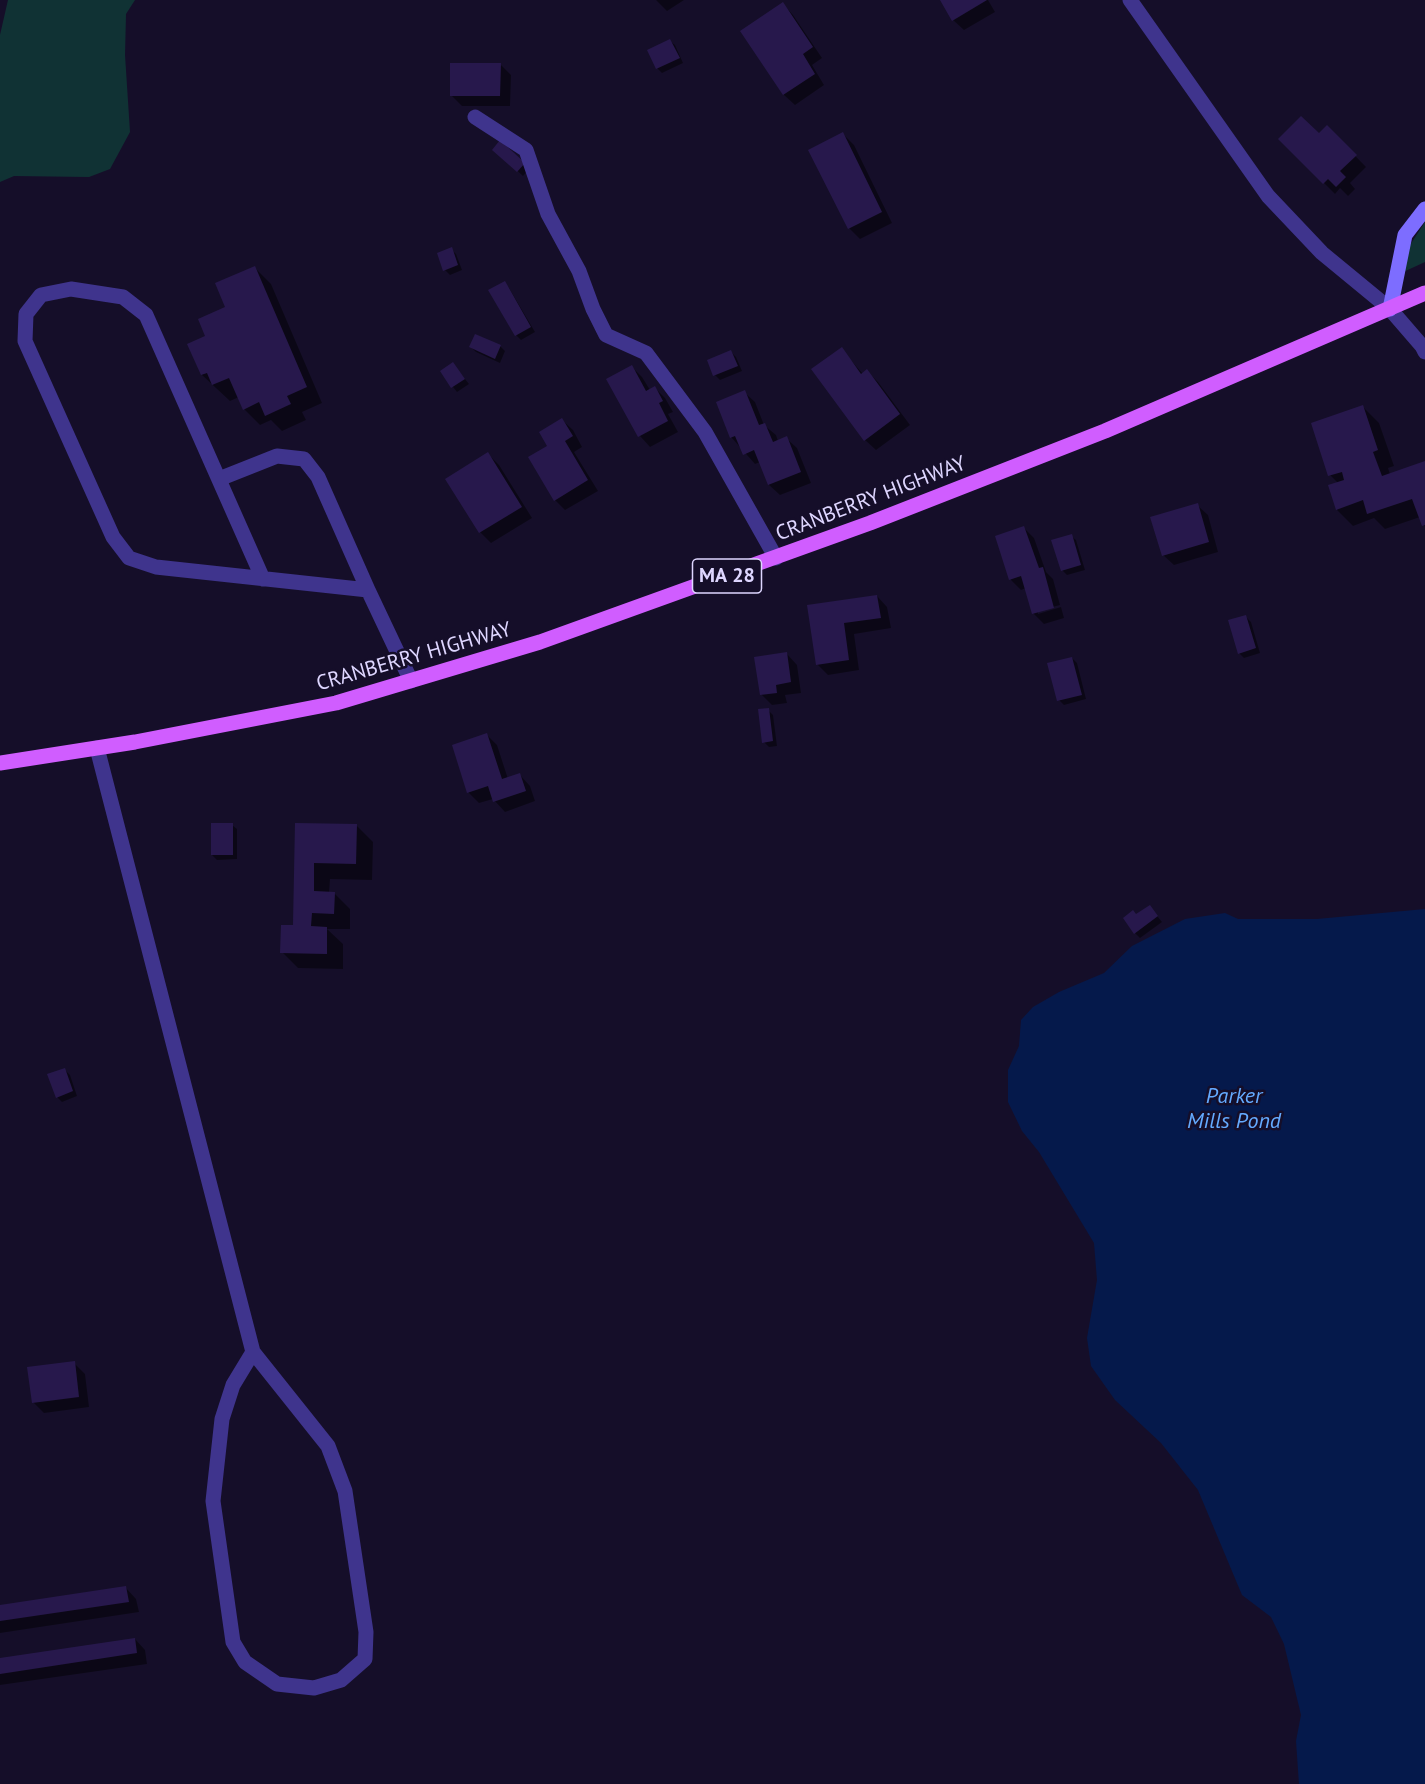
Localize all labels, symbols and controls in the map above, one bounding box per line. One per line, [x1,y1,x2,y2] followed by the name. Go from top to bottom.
[772,451,970,547] street label: CRANBERRY HIGHWAY
[692,559,762,593] road number: MA 28
[314,617,514,697] street label: CRANBERRY HIGHWAY
[1187,1084,1281,1136] water label: Parker Mills Pond

